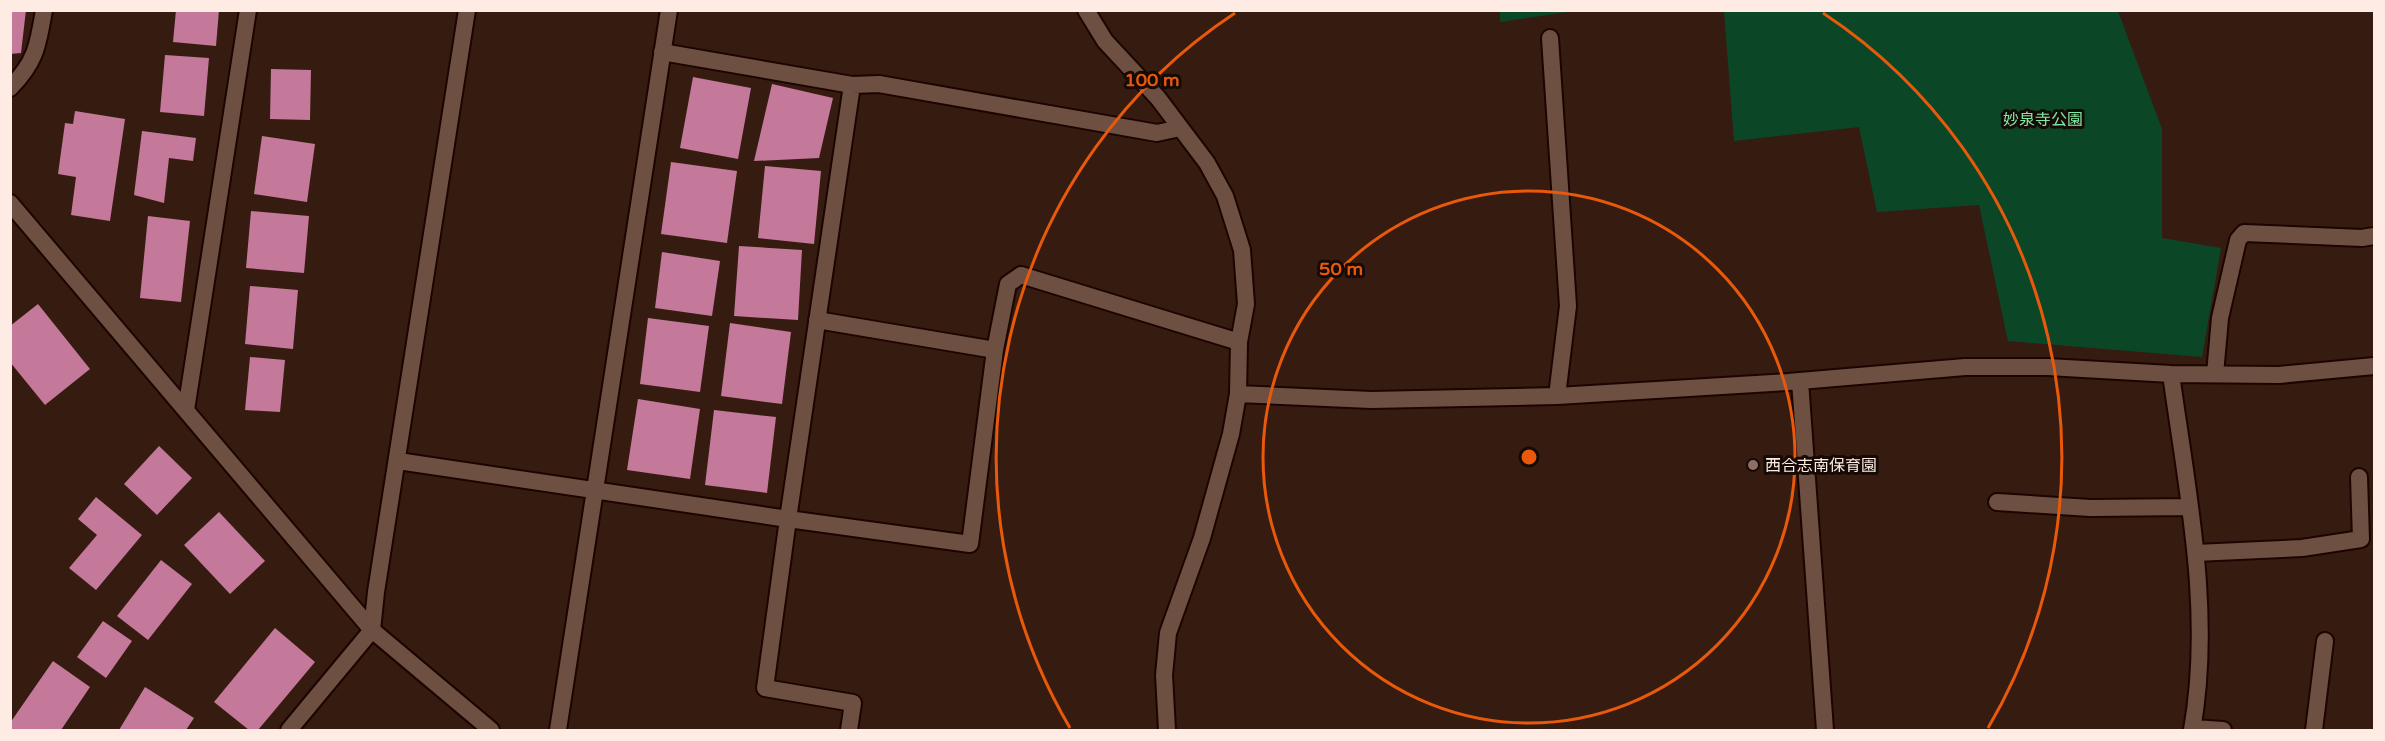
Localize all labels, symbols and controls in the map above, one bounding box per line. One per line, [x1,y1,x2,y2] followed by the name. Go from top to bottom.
[1124,69,1180,91] text: 100 m
[2003,110,2083,130] park label: 妙泉寺公園
[1319,258,1363,280] text: 50 m
[1519,447,1539,467] centre of rings
[1765,456,1877,476] place label: 西合志南保育園
[1746,458,1760,472] marker: 西合志南保育園

